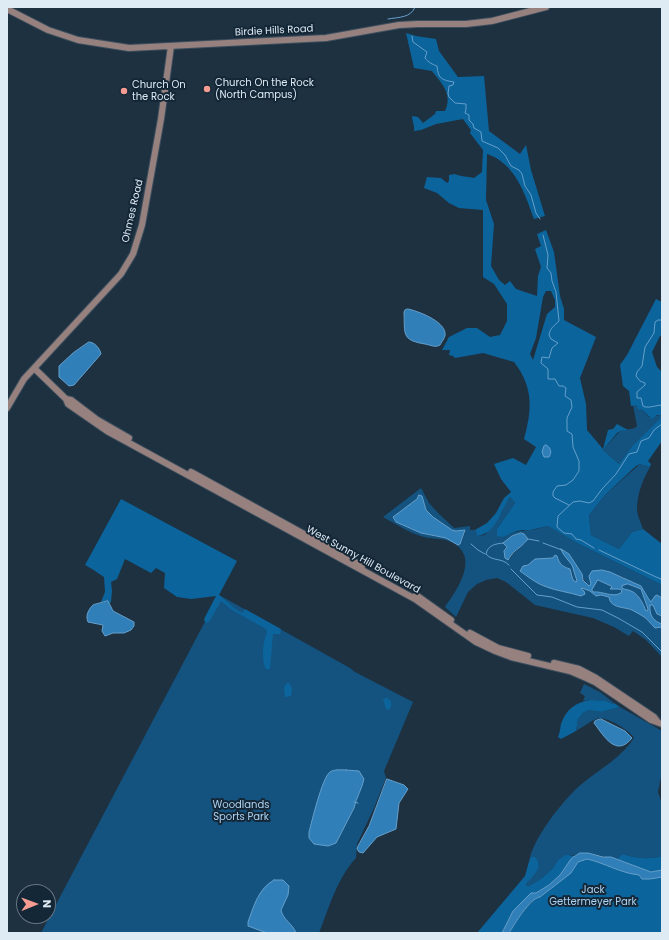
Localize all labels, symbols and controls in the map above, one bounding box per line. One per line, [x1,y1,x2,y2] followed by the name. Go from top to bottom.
[234,23,314,39] street label: Birdie Hills Road
[215,77,314,100] place label: Church On the Rock (North Campus)
[132,79,186,102] place label: Church On the Rock
[202,84,212,94] marker: Church On the Rock (North Campus)
[119,86,129,96] marker: Church On the Rock
[120,178,146,244] street label: Ohmes Road
[304,524,422,596] street label: West Sunny Hill Boulevard
[213,799,269,822] park label: Woodlands Sports Park
[16,884,56,924] north arrow
[549,884,637,908] park label: Jack Gettermeyer Park
[39,900,55,908] text: N

